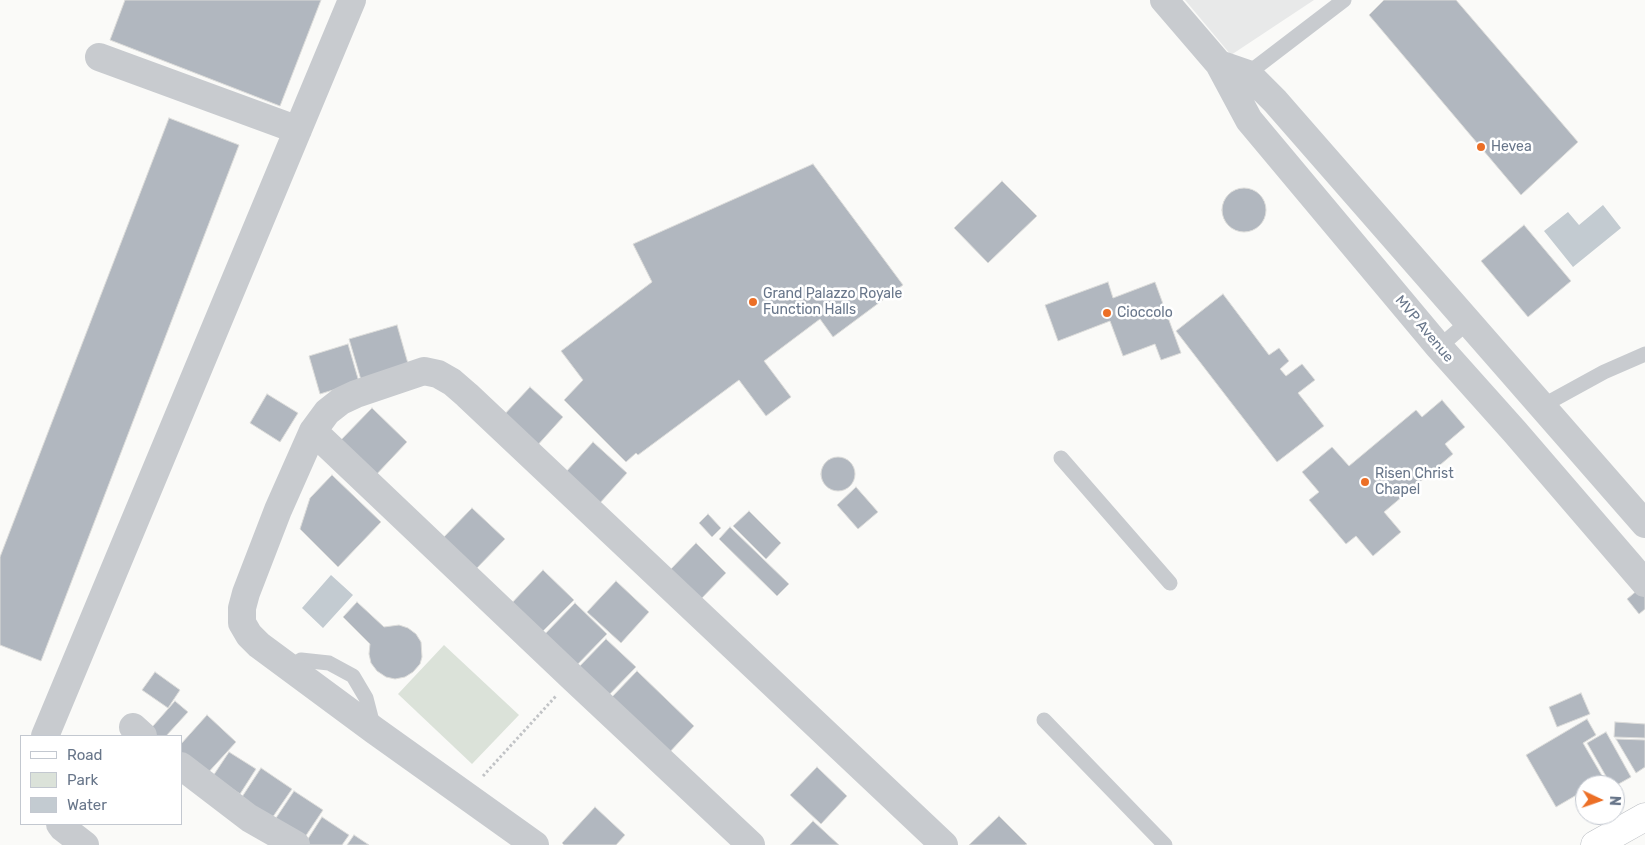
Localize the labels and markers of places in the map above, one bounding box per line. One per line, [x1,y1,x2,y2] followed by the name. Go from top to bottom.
[1491,139,1532,155] place label: Hevea
[1475,141,1487,153] marker: Hevea
[763,286,902,318] place label: Grand Palazzo Royale Function Halls
[747,296,759,308] marker: Grand Palazzo Royale Function Halls
[1117,305,1173,321] place label: Cioccolo
[1101,307,1113,319] marker: Cioccolo
[1375,466,1454,498] place label: Risen Christ Chapel
[1359,476,1371,488] marker: Risen Christ Chapel

